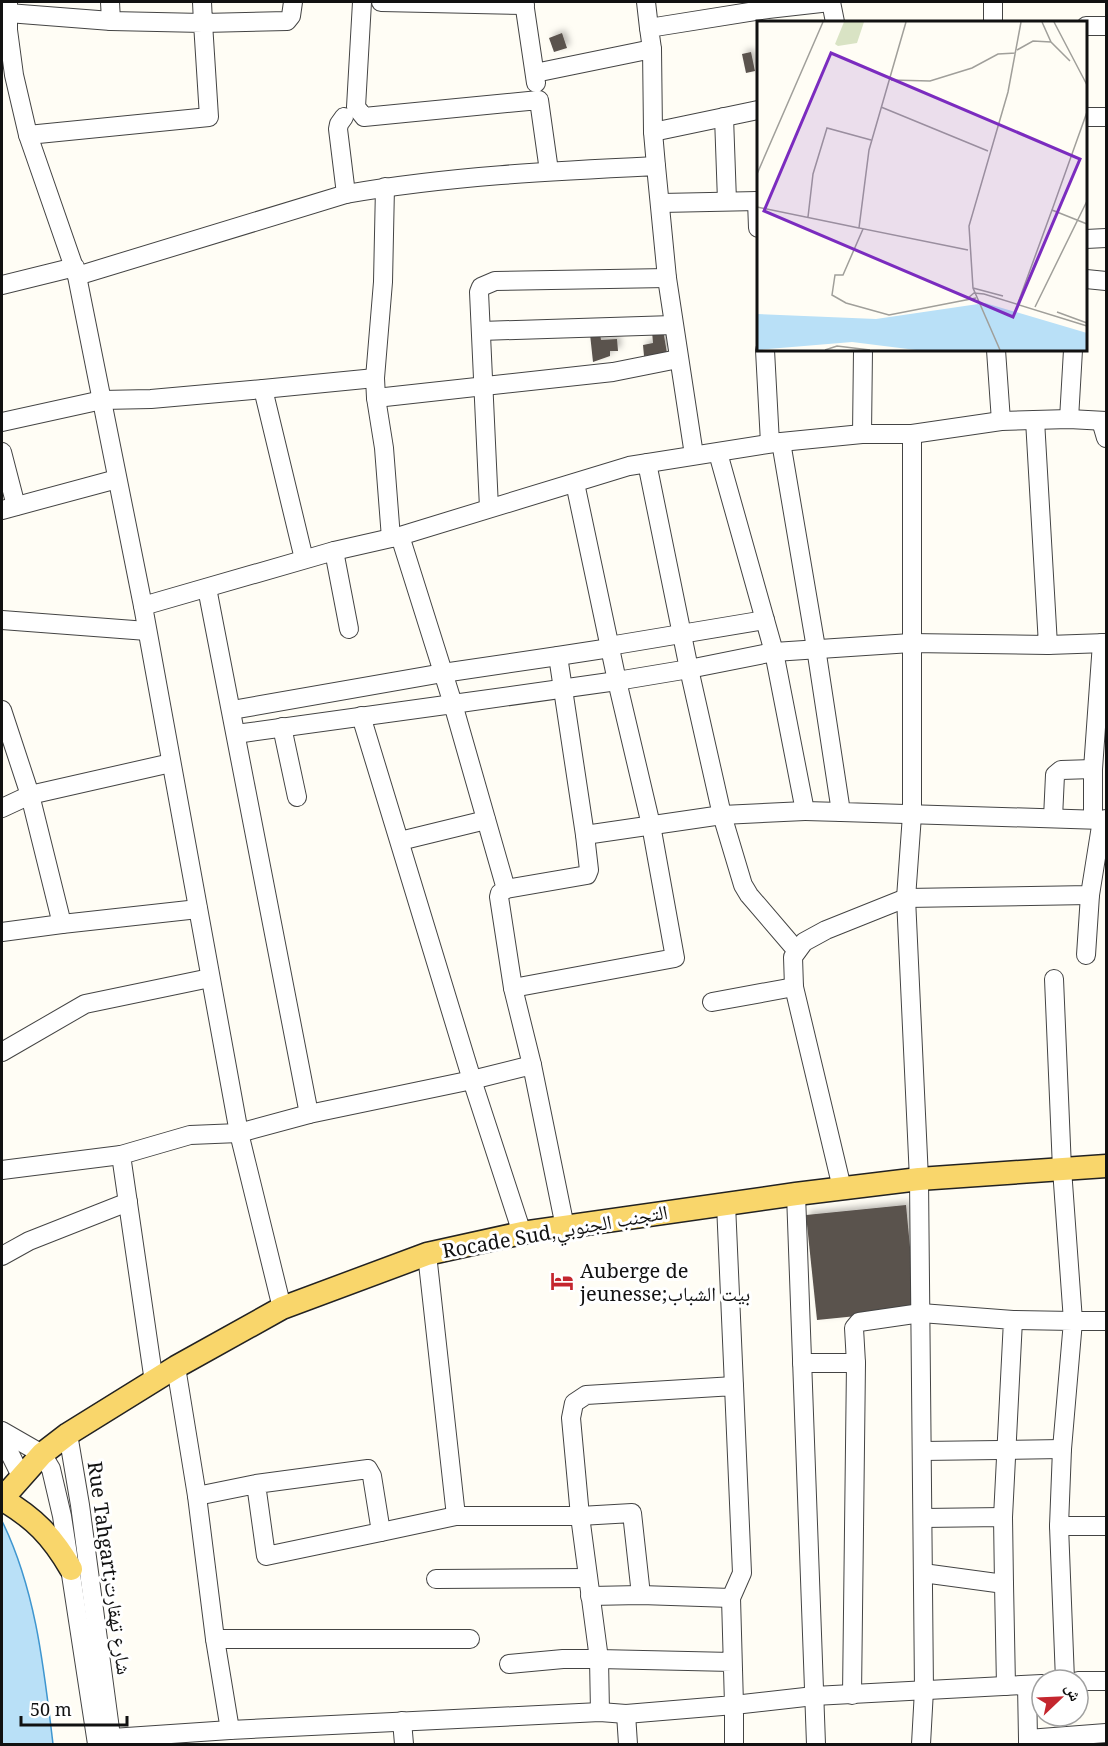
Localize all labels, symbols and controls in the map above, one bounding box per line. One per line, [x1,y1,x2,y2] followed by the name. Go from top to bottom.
[757,21,1087,351] inset map
[440,1198,670,1267] street label: Rocade Sud,التجنب الجنوبي
[579,1257,750,1307] place label: Auberge de jeunesse;بيت الشباب
[549,1268,575,1294] hotel icon: Auberge de jeunesse;بيت الشباب
[82,1460,138,1676] street label: Rue Tahgart;شارع تهقارت
[1030,1668,1090,1728] north arrow
[1060,1680,1087,1704] text: ش
[21,1689,128,1727] scale bar
[30,1697,72,1721] text: 50 m

